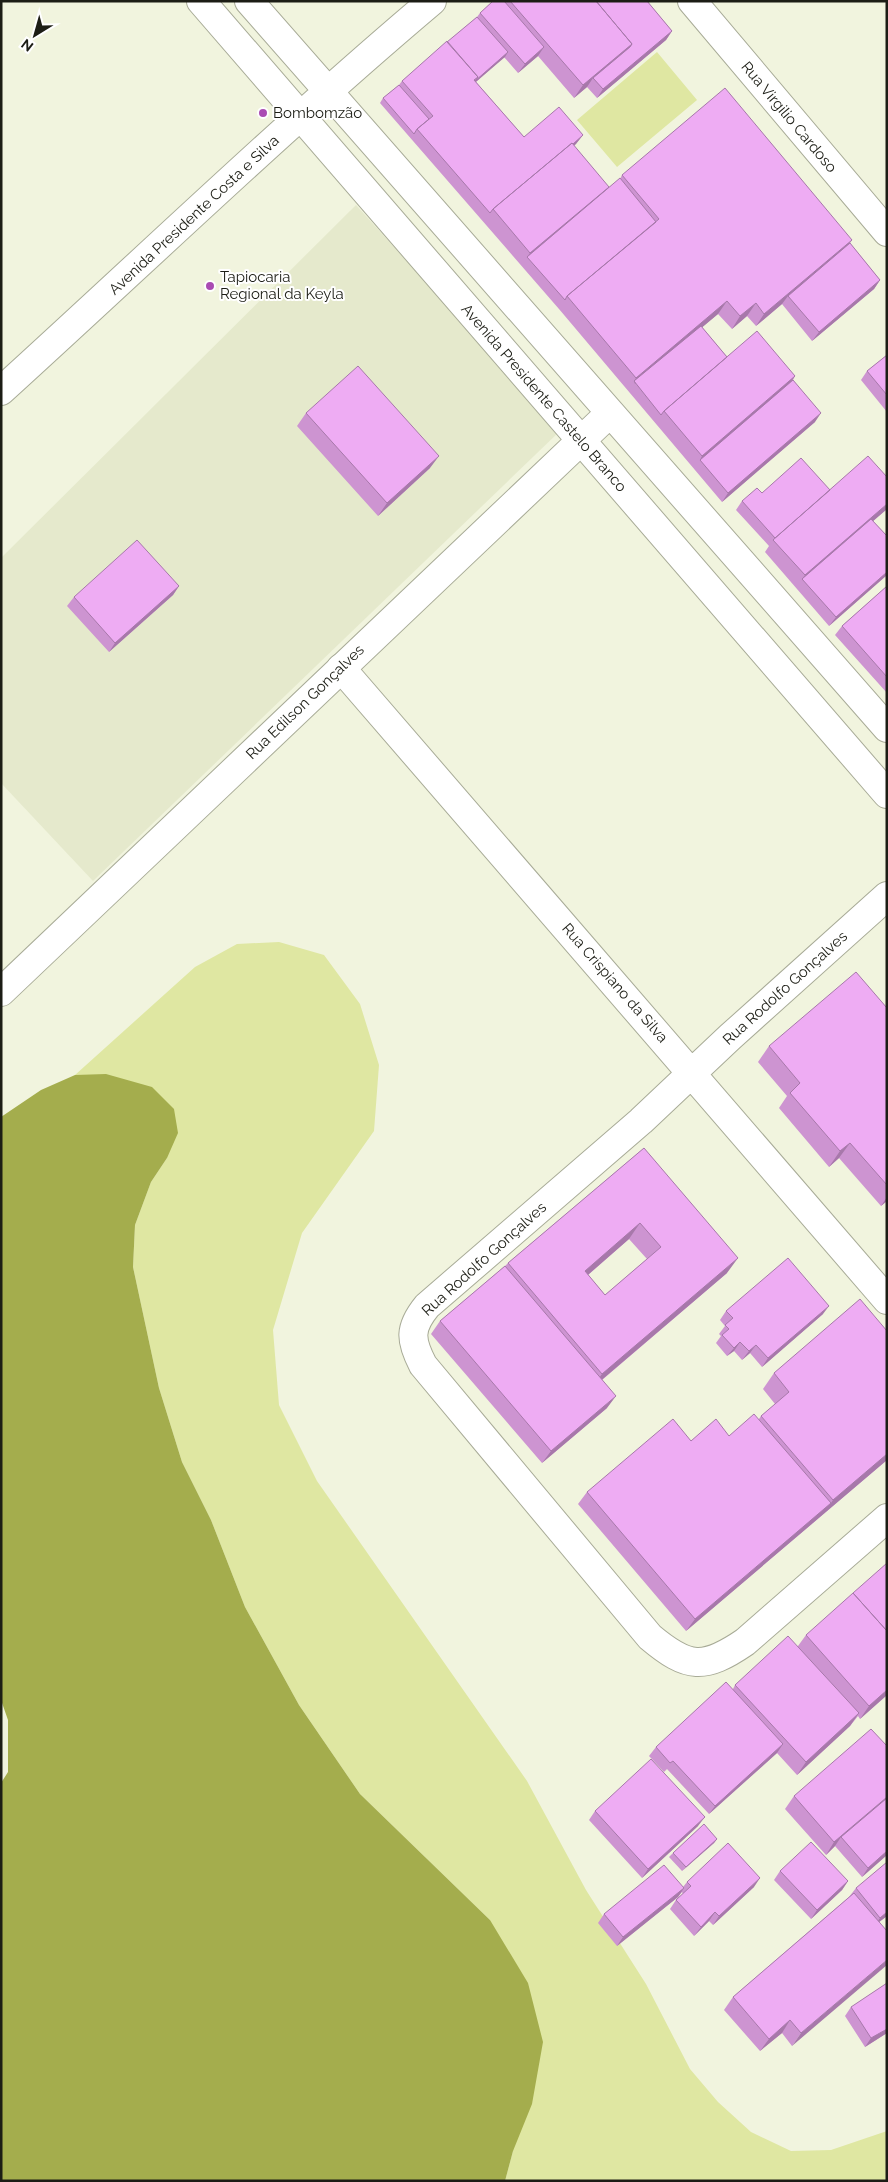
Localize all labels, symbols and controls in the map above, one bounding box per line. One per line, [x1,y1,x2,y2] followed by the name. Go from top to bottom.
[10,10,60,60] north arrow
[18,36,36,55] text: N
[737,58,841,176] street label: Rua Virgilio Cardoso
[273,104,362,122] place label: Bombomzão
[257,107,269,119] marker: Bombomzão
[105,131,283,299] street label: Avenida Presidente Costa e Silva
[220,268,344,303] place label: Tapiocaria Regional da Keyla
[204,280,216,292] marker: Tapiocaria Regional da Keyla
[457,300,631,496] street label: Avenida Presidente Castelo Branco
[242,641,368,763] street label: Rua Edilson Gonçalves
[558,920,672,1046] street label: Rua Crispiano da Silva
[719,927,851,1049] street label: Rua Rodolfo Gonçalves
[418,1198,550,1320] street label: Rua Rodolfo Gonçalves

